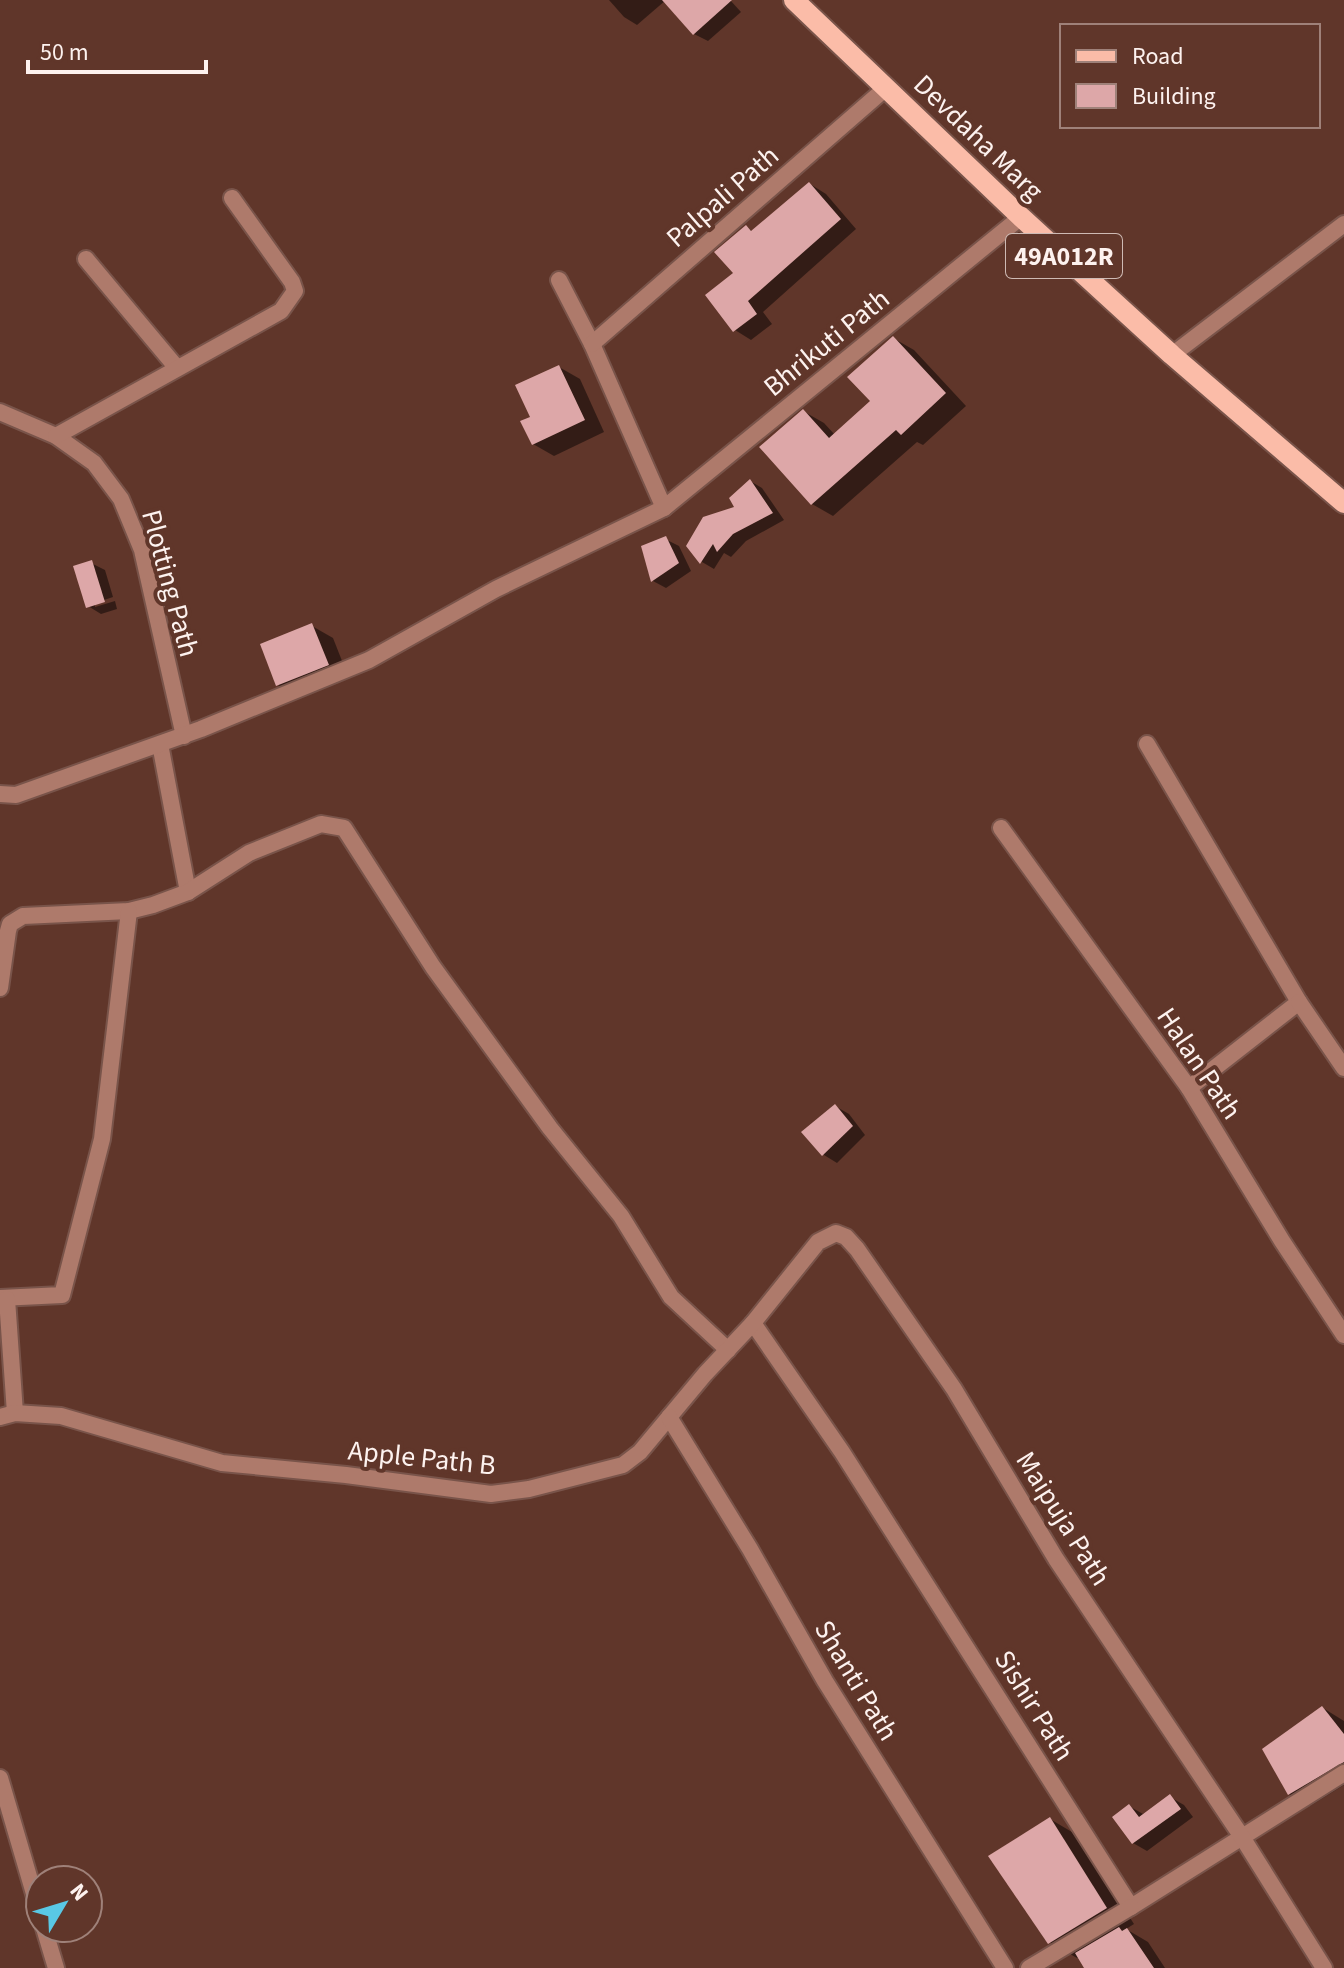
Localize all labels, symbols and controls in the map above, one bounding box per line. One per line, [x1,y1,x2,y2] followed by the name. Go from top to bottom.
[28,24,206,74] scale bar
[1060,24,1320,128] legend
[40,35,89,70] text: 50 m
[1132,39,1184,74] text: Road
[904,65,1052,210] street label: Devdaha Marg
[1132,79,1216,114] text: Building
[658,136,788,257] street label: Palpali Path
[1006,234,1122,278] road number: 49A012R
[755,279,898,406] street label: Bhrikuti Path
[131,505,209,661] street label: Plotting Path
[1147,999,1251,1128] street label: Halan Path
[346,1430,498,1486] street label: Apple Path B
[1006,1444,1120,1594] street label: Maipuja Path
[804,1613,908,1749] street label: Shanti Path
[984,1642,1084,1769] street label: Sishir Path
[24,1864,104,1944] north arrow
[62,1877,96,1908] text: N

